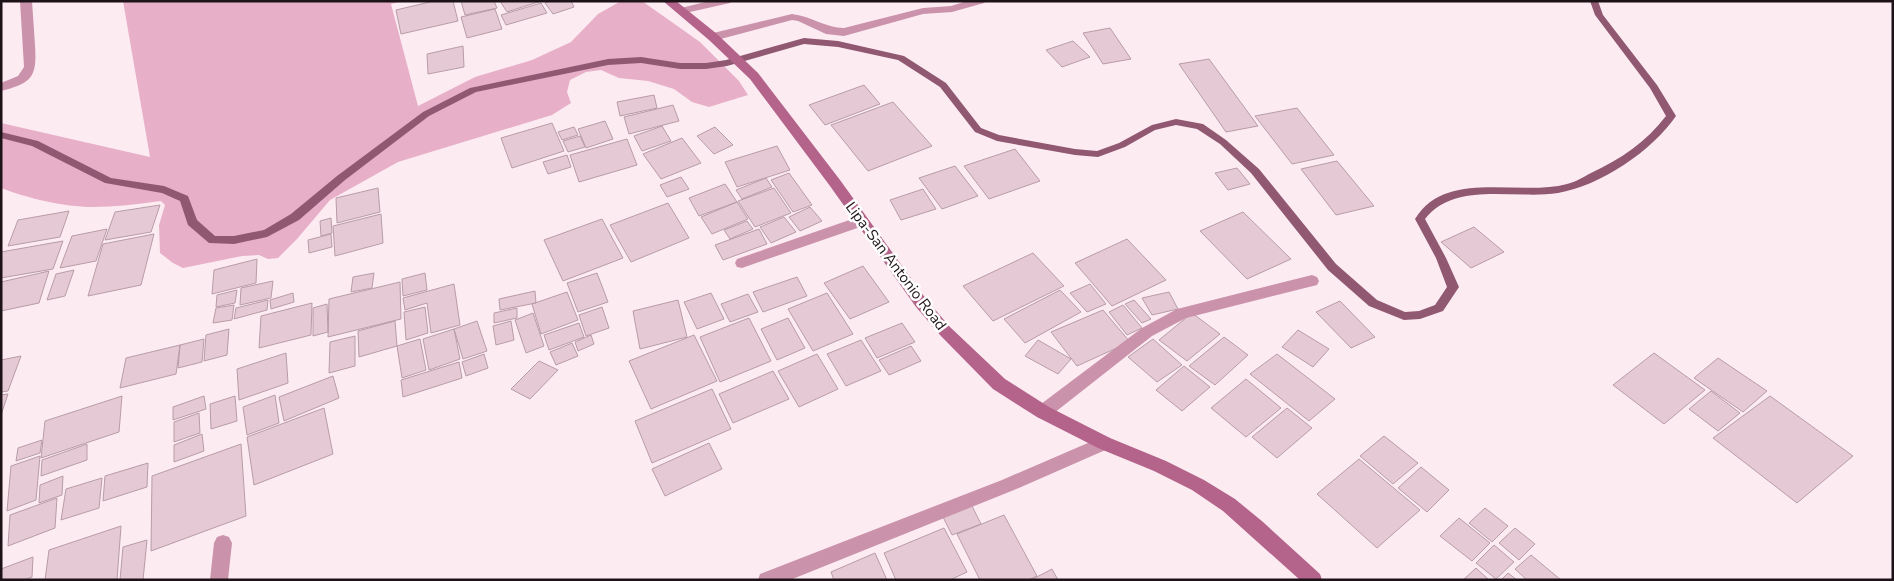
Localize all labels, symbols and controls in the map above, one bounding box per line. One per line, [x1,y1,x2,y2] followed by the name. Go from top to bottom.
[841,198,951,334] street label: Lipa-San Antonio Road

